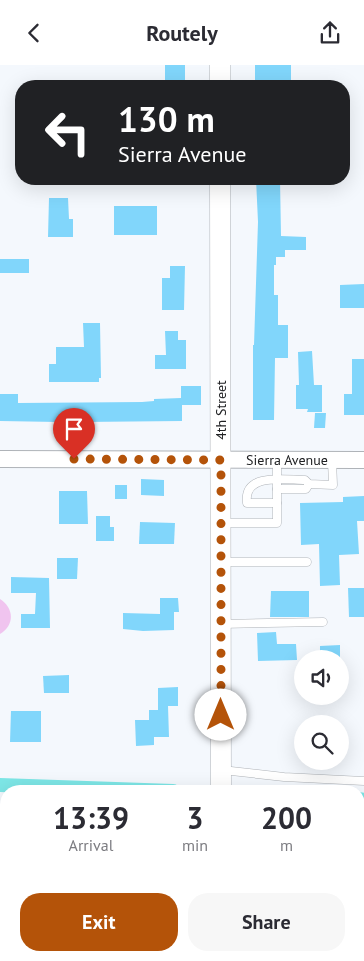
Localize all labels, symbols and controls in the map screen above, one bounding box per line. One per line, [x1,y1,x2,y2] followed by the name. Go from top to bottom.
[20,19,48,47] icon: back
[146,19,218,47] text: Routely
[316,19,344,47] icon: share
[118,96,215,142] text: 130 m
[35,100,100,165] icon: left
[118,140,247,168] text: Sierra Avenue
[212,380,230,440] street label: 4th Street
[53,408,95,459] pin
[60,415,88,443] icon: arrive
[246,451,328,469] street label: Sierra Avenue
[294,650,349,770] map controls
[294,650,349,705] button: sound
[194,688,246,740] position arrow
[294,715,349,770] button: search
[53,798,129,837] text: 13:39
[187,798,204,837] text: 3
[261,798,312,837] text: 200
[69,835,113,855] text: Arrival
[182,835,208,855] text: min
[280,835,293,855] text: m
[20,893,178,951] button: Exit
[188,893,345,951] button: Share

